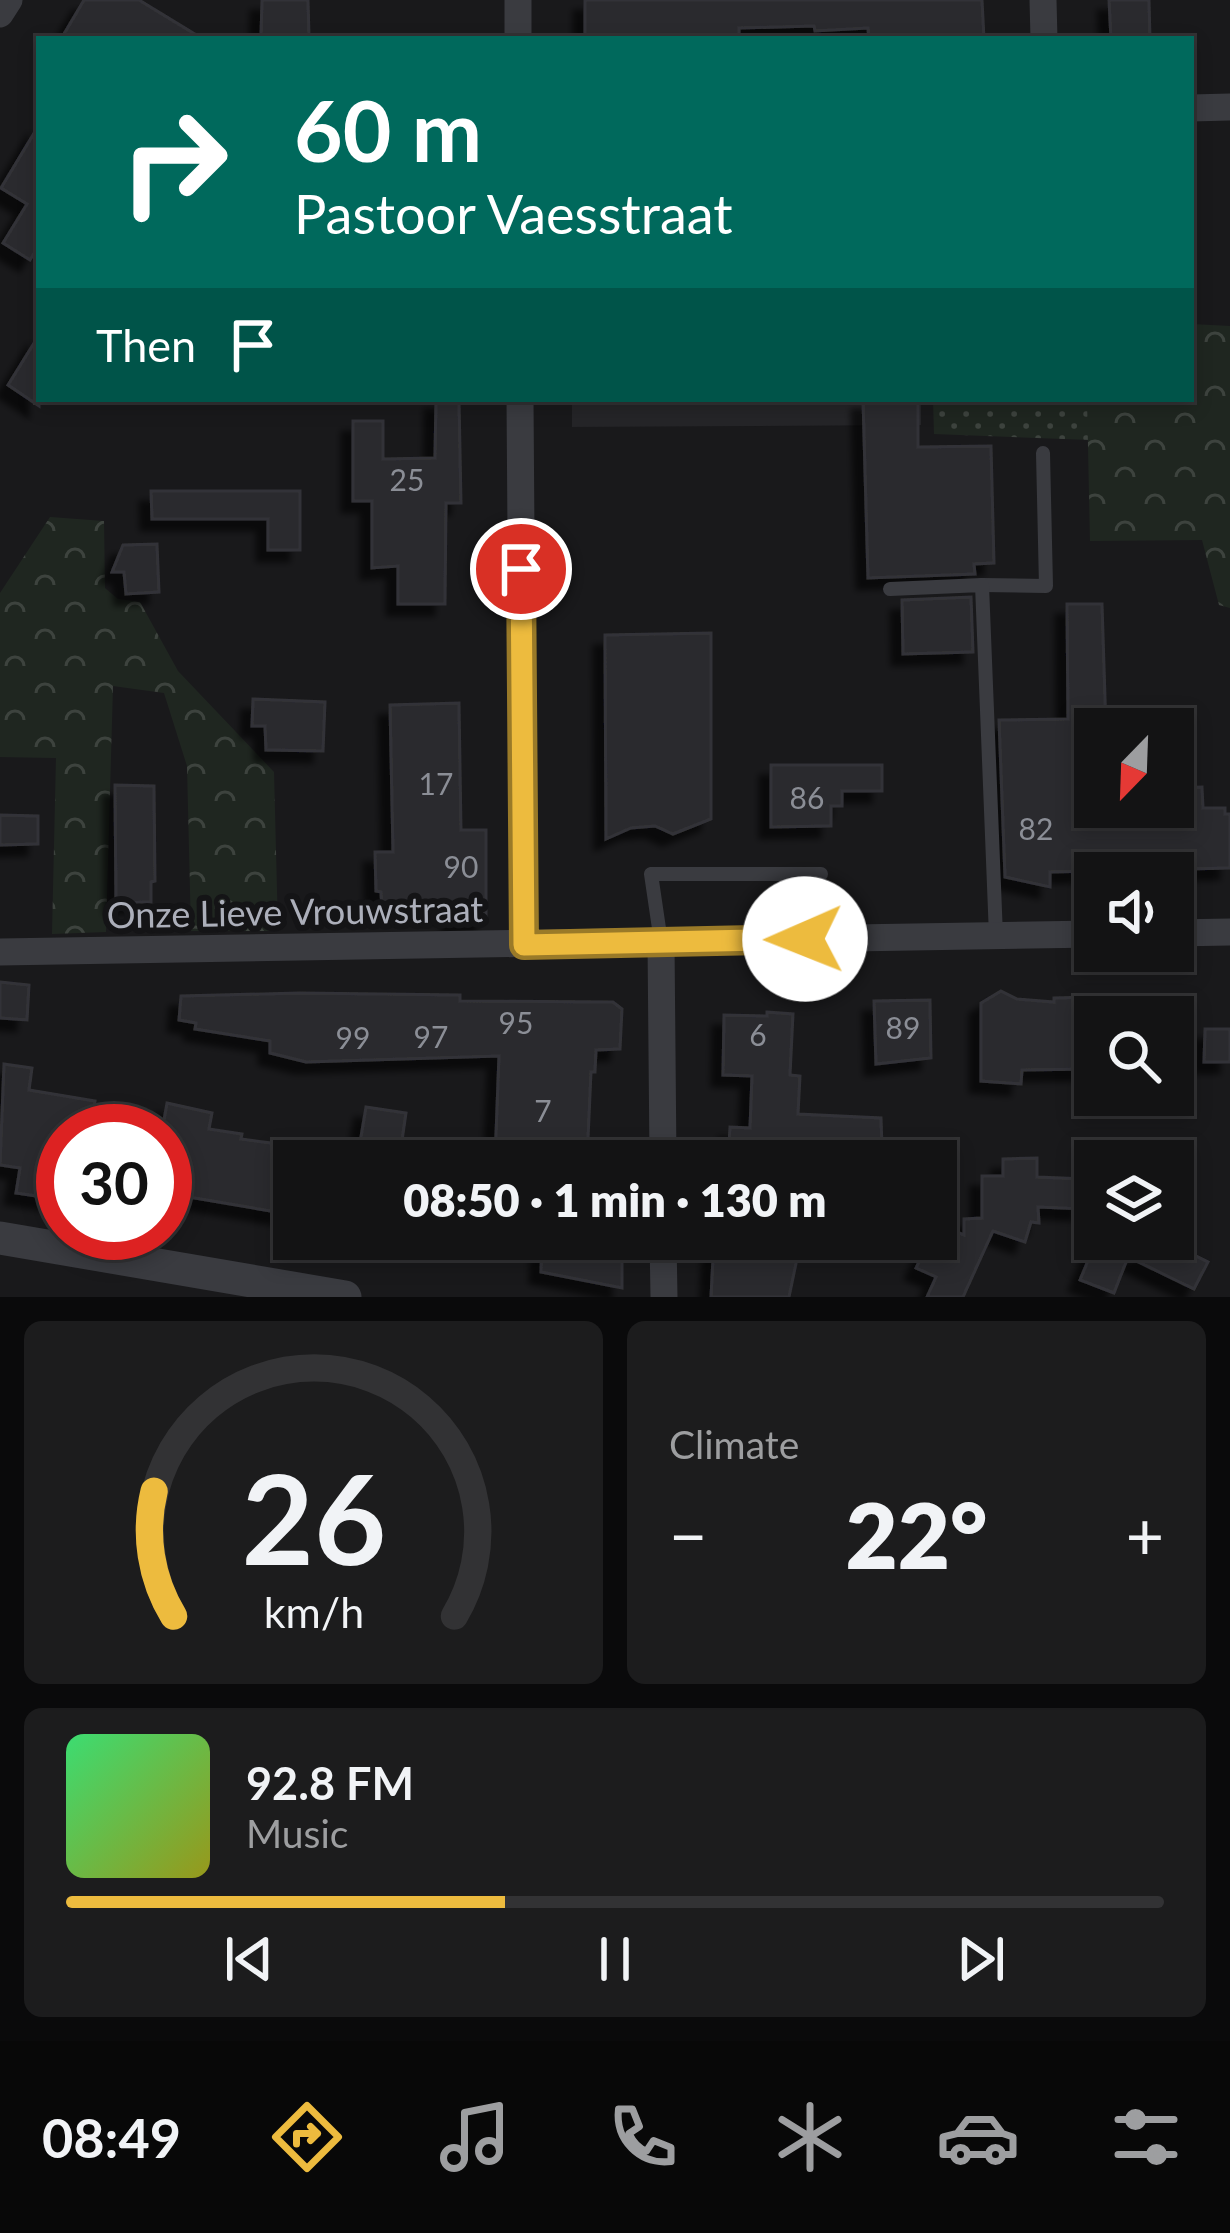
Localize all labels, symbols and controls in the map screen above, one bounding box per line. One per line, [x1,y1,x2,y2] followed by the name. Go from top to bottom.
[294,79,482,180] text: 60 m
[96,84,252,240] icon: right
[294,181,733,246] text: Pastoor Vaesstraat
[220,312,286,378] icon: arrive
[96,318,196,372] text: Then
[390,461,424,497] house number: 25
[470,518,572,620] pin
[488,536,554,602] icon: arrive
[1074,708,1194,828] north arrow
[1074,708,1194,1260] map controls
[419,765,453,801] house number: 17
[790,779,824,815] house number: 86
[1019,810,1053,846] house number: 82
[444,848,478,884] house number: 90
[1074,852,1194,972] button: sound
[742,876,868,1002] position arrow
[106,886,484,936] street label: Onze Lieve Vrouwstraat
[1074,996,1194,1116] button: search
[499,1004,533,1040] house number: 95
[886,1009,920,1045] house number: 89
[749,1016,767,1052] house number: 6
[414,1018,448,1054] house number: 97
[336,1019,370,1055] house number: 99
[534,1092,552,1128] house number: 7
[36,1104,192,1260] speed limit sign: 30
[1074,1140,1194,1260] button: layers
[403,1173,827,1227] text: 08:50 · 1 min · 130 m
[669,1421,799,1467] text: Climate
[241,1442,386,1592] text: 26
[846,1480,987,1588] text: 22°
[669,1495,707,1574] text: −
[1126,1495,1164,1574] text: +
[263,1585,364,1636] text: km/h
[246,1756,414,1810] text: 92.8 FM
[246,1810,348,1856] text: Music
[216,1926,282,1992] icon: previous
[582,1926,648,1992] icon: pause
[948,1926,1014,1992] icon: next
[265,2095,349,2179] icon: directions
[433,2095,517,2179] icon: music
[601,2095,685,2179] icon: phone
[768,2095,852,2179] icon: climate
[936,2095,1020,2179] icon: car
[1104,2095,1188,2179] icon: filters
[42,2105,181,2170] text: 08:49

